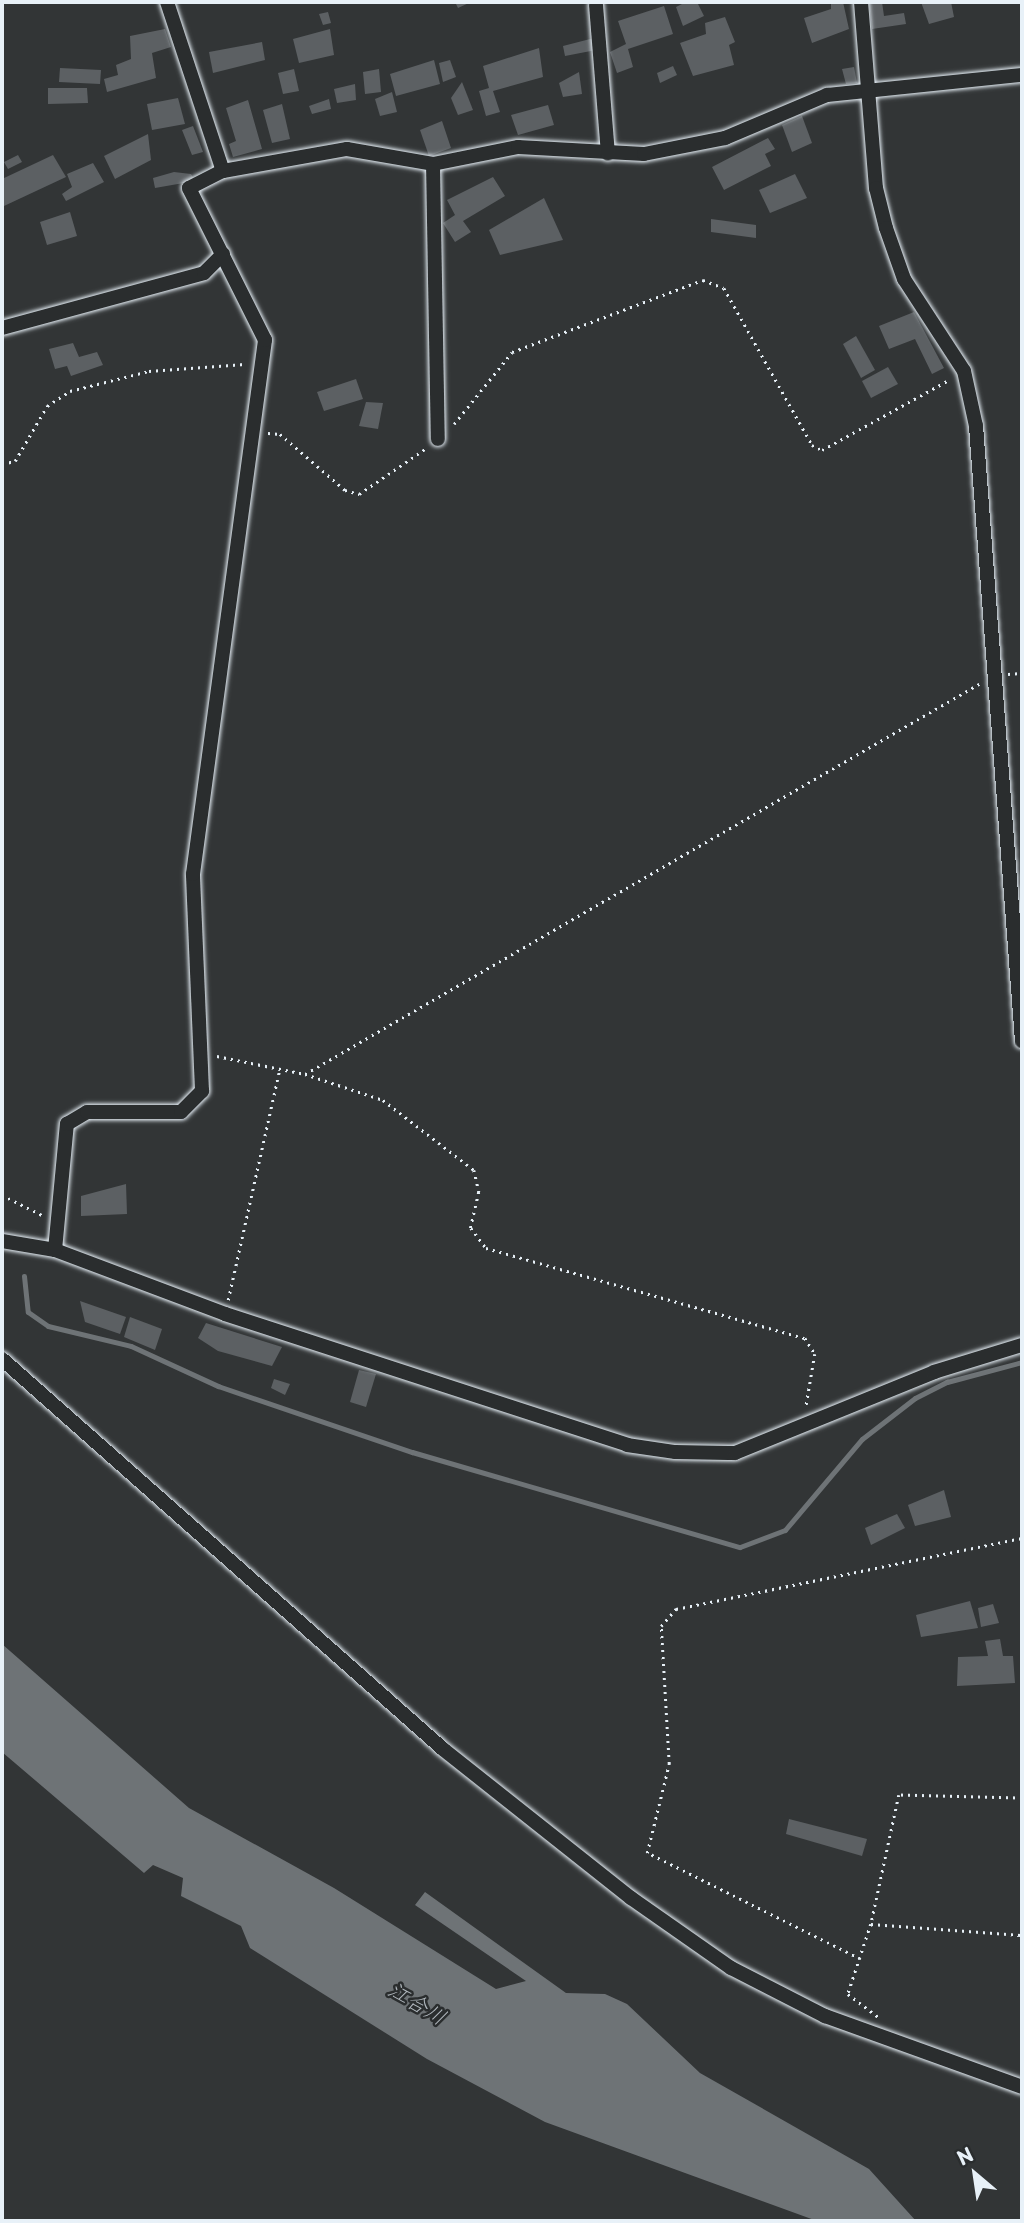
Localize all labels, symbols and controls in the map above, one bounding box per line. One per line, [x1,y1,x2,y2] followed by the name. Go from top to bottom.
[385,1975,451,2029] water label: 江合川
[940,2139,1010,2209] north arrow
[951,2140,978,2172] text: N

